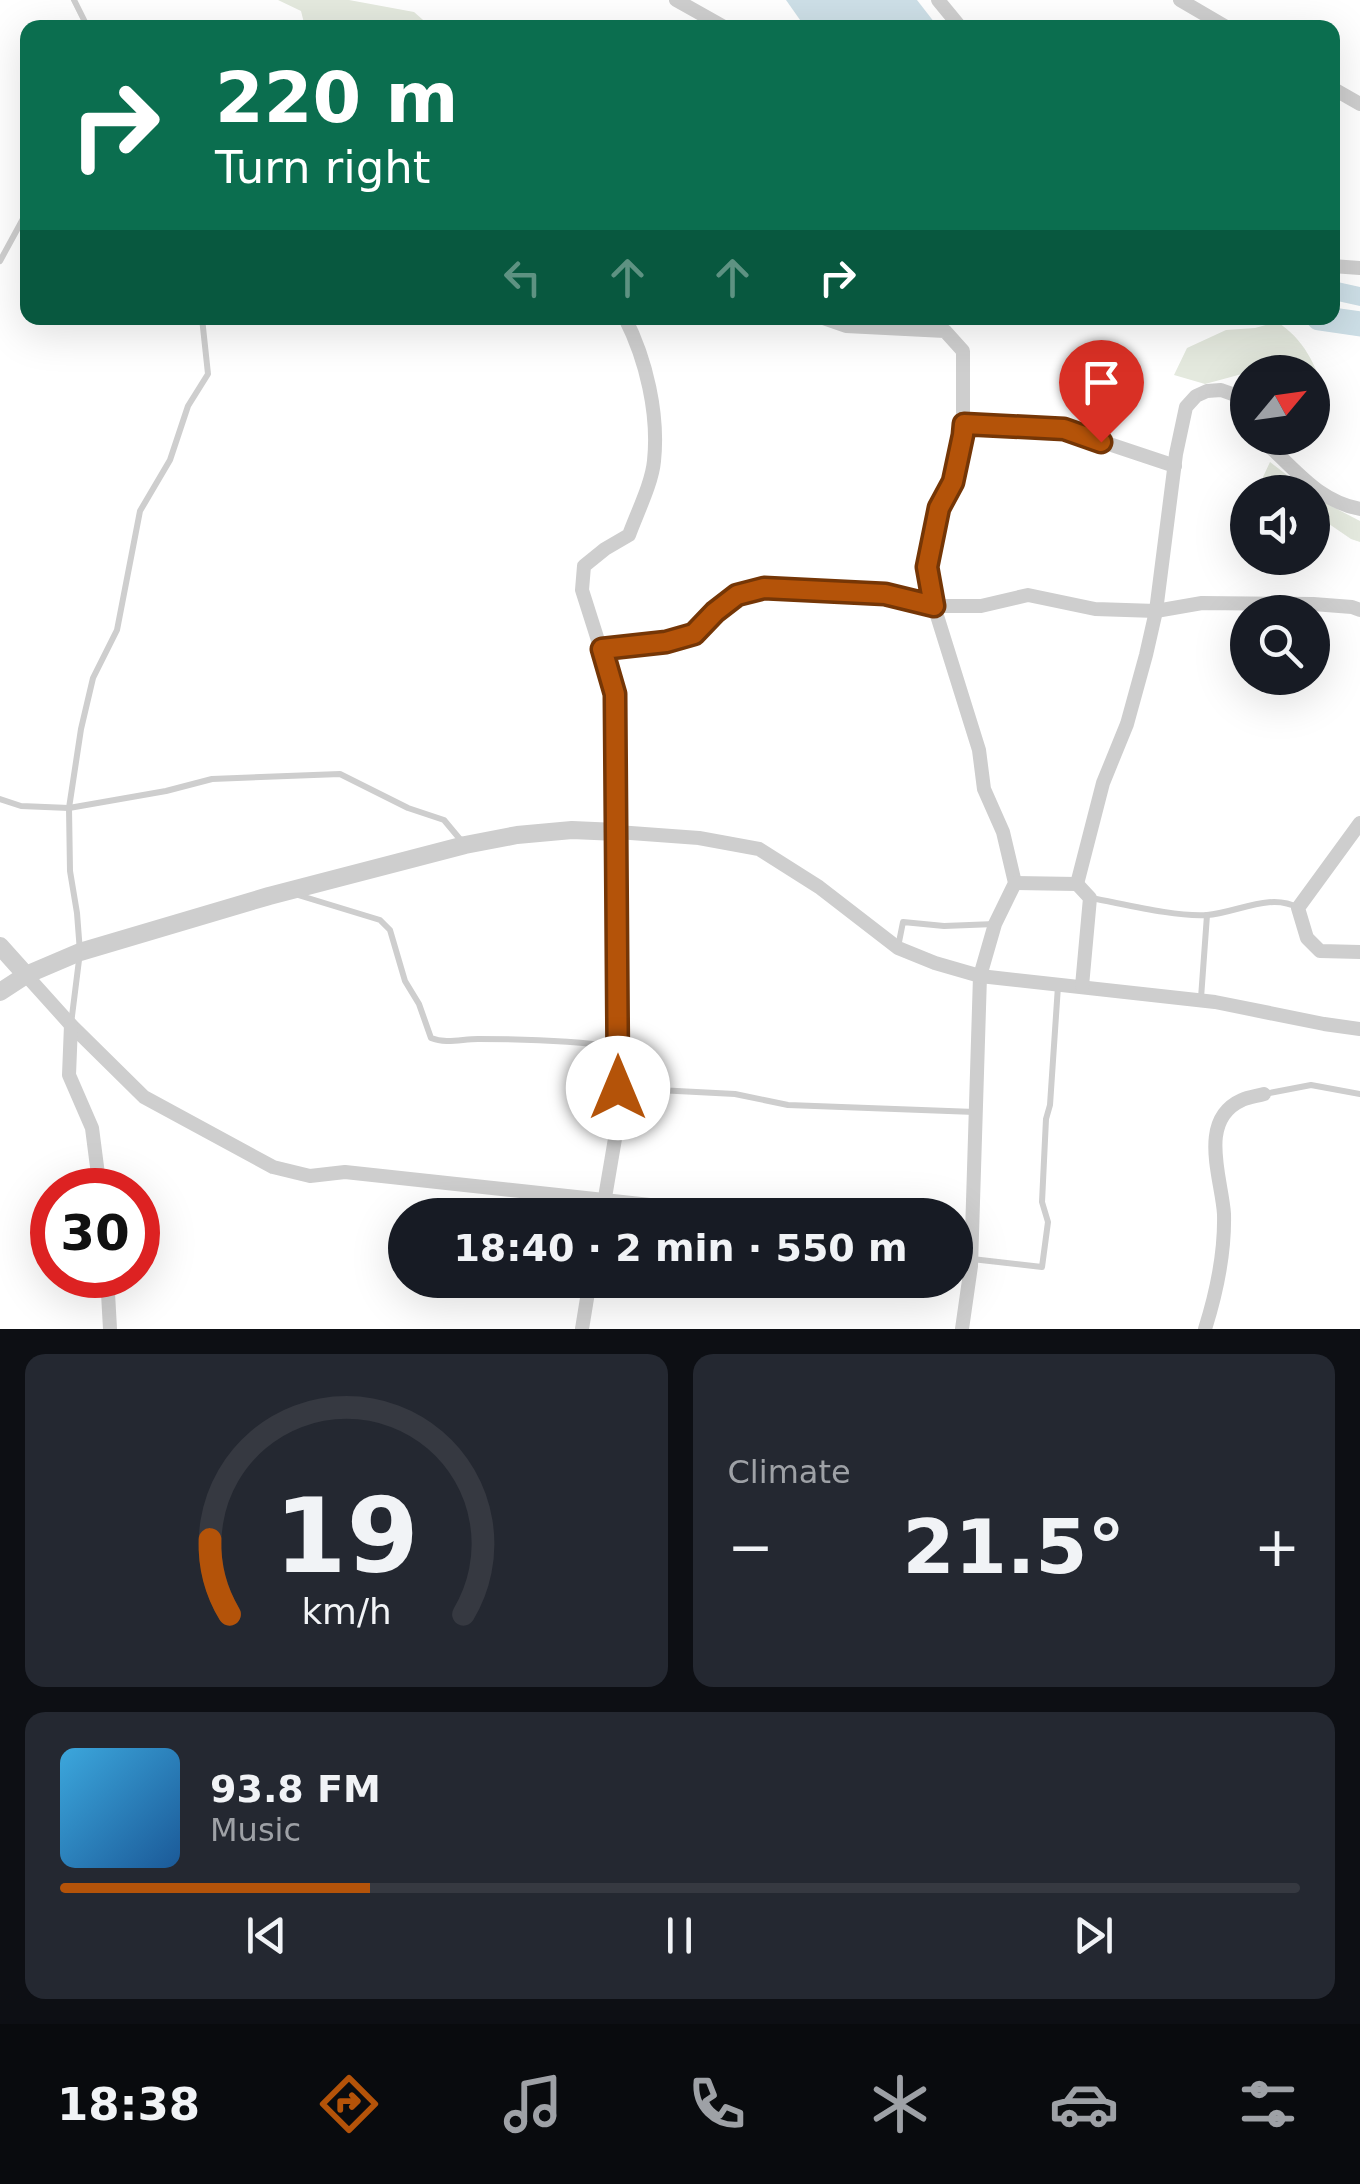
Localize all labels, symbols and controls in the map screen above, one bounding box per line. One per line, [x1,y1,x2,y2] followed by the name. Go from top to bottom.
[215,57,458,139] text: 220 m
[50,60,180,190] icon: right
[215,141,430,194] text: Turn right
[495,250,550,305] icon: left
[600,250,655,305] icon: ahead
[705,250,760,305] icon: ahead
[810,250,865,305] icon: right
[1059,340,1144,443] pin
[1074,355,1129,410] icon: arrive
[1230,355,1330,455] north arrow
[1230,355,1330,695] map controls
[1230,475,1330,575] button: sound
[1230,595,1330,695] button: search
[566,1036,670,1140] position arrow
[30,1168,160,1298] speed limit sign: 30
[453,1226,908,1270] text: 18:40 · 2 min · 550 m
[728,1453,851,1491] text: Climate
[274,1475,419,1597] text: 19
[902,1503,1125,1591] text: 21.5°
[728,1515,774,1579] text: −
[1254,1515,1300,1579] text: +
[301,1591,391,1632] text: km/h
[210,1767,381,1811] text: 93.8 FM
[210,1811,301,1849] text: Music
[239,1908,294,1963] icon: previous
[652,1908,707,1963] icon: pause
[1066,1908,1121,1963] icon: next
[314,2069,384,2139] icon: directions
[498,2069,568,2139] icon: music
[682,2069,752,2139] icon: phone
[865,2069,935,2139] icon: climate
[1049,2069,1119,2139] icon: car
[1233,2069,1303,2139] icon: filters
[57,2078,200,2131] text: 18:38

